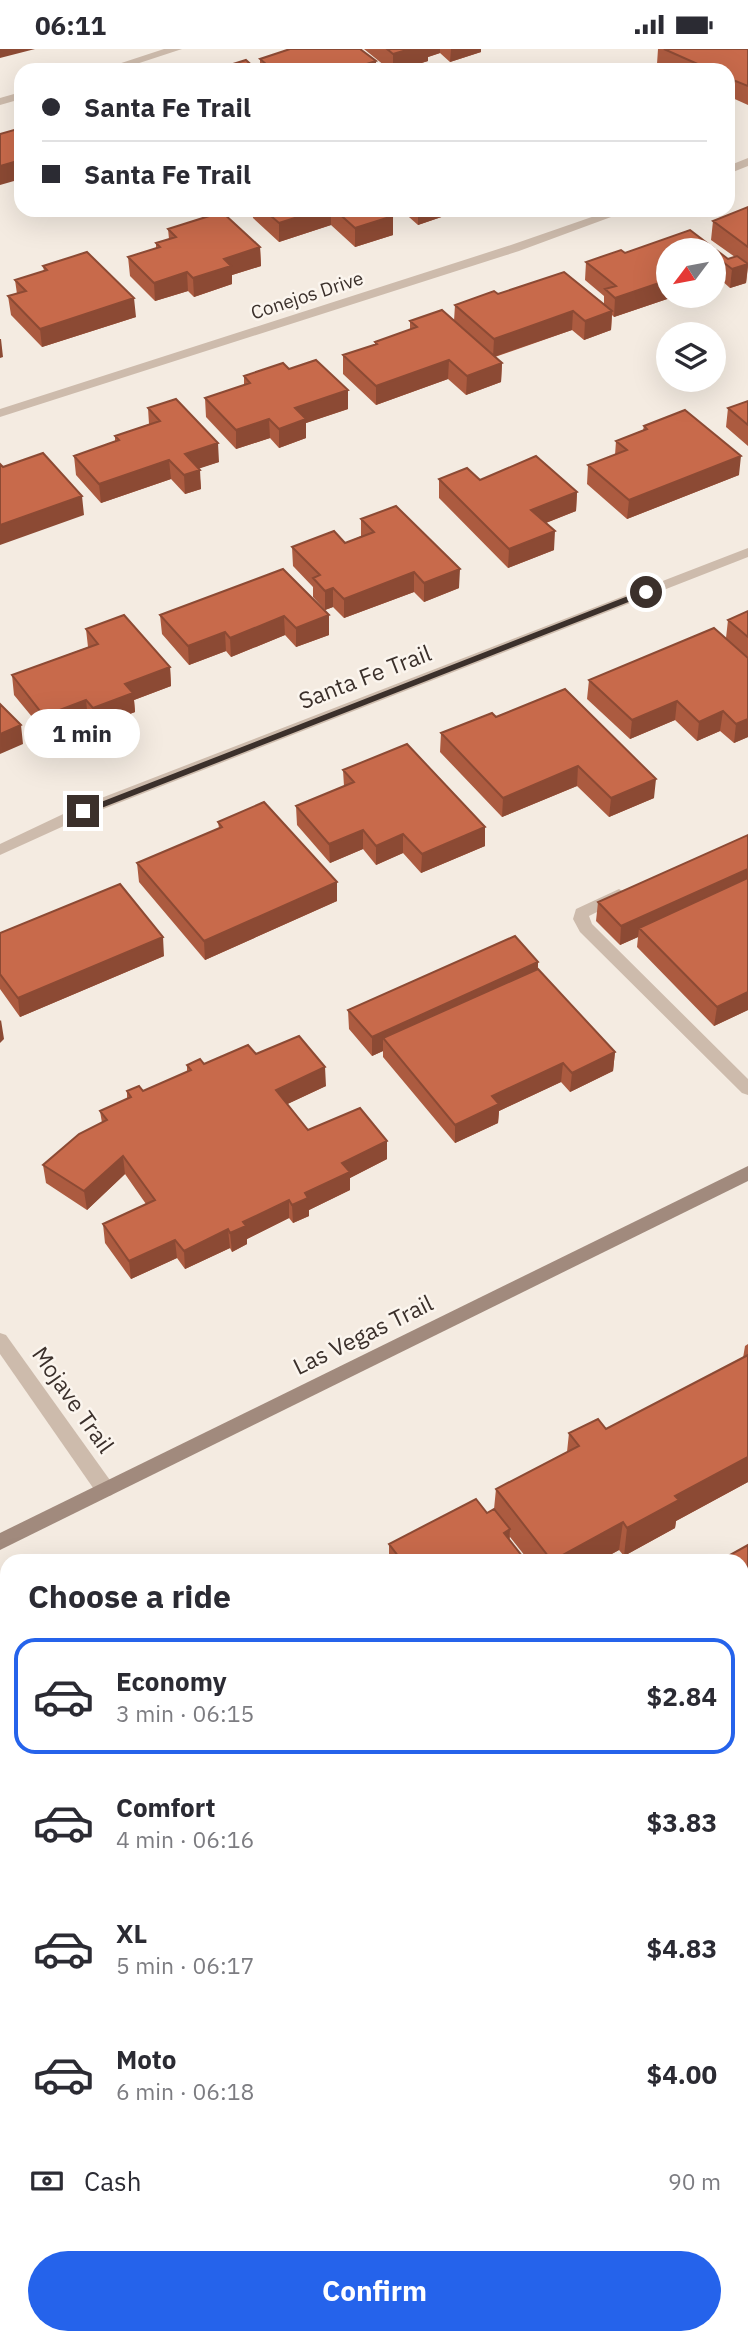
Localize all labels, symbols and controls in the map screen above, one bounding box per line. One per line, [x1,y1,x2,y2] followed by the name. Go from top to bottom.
[35,8,106,42] text: 06:11
[84,90,251,124] text: Santa Fe Trail
[84,157,251,191] text: Santa Fe Trail
[656,238,726,308] north arrow
[656,238,726,392] map controls
[248,266,366,324] street label: Conejos Drive
[656,322,726,392] button: layers
[630,576,662,608] route start
[294,637,435,715] street label: Santa Fe Trail
[25,709,141,759] callout: 1 min
[52,718,112,748] text: 1 min
[67,795,99,827] route end
[288,1287,437,1381] street label: Las Vegas Trail
[26,1340,121,1459] street label: Mojave Trail
[28,1575,231,1617] text: Choose a ride
[116,1664,227,1698] text: Economy
[32,1665,95,1728] icon: car
[647,1679,717,1713] text: $2.84
[116,1698,254,1728] text: 3 min · 06:15
[116,1790,215,1824] text: Comfort
[32,1791,95,1854] icon: car
[647,1805,717,1839] text: $3.83
[116,1824,254,1854] text: 4 min · 06:16
[116,1916,147,1950] text: XL
[32,1917,95,1980] icon: car
[647,1931,717,1965] text: $4.83
[116,1950,254,1980] text: 5 min · 06:17
[116,2042,176,2076] text: Moto
[32,2043,95,2106] icon: car
[647,2057,717,2091] text: $4.00
[116,2076,254,2106] text: 6 min · 06:18
[28,2162,66,2200] icon: cash
[84,2164,141,2198] text: Cash
[668,2166,721,2196] text: 90 m
[28,2251,721,2331] button: Confirm

